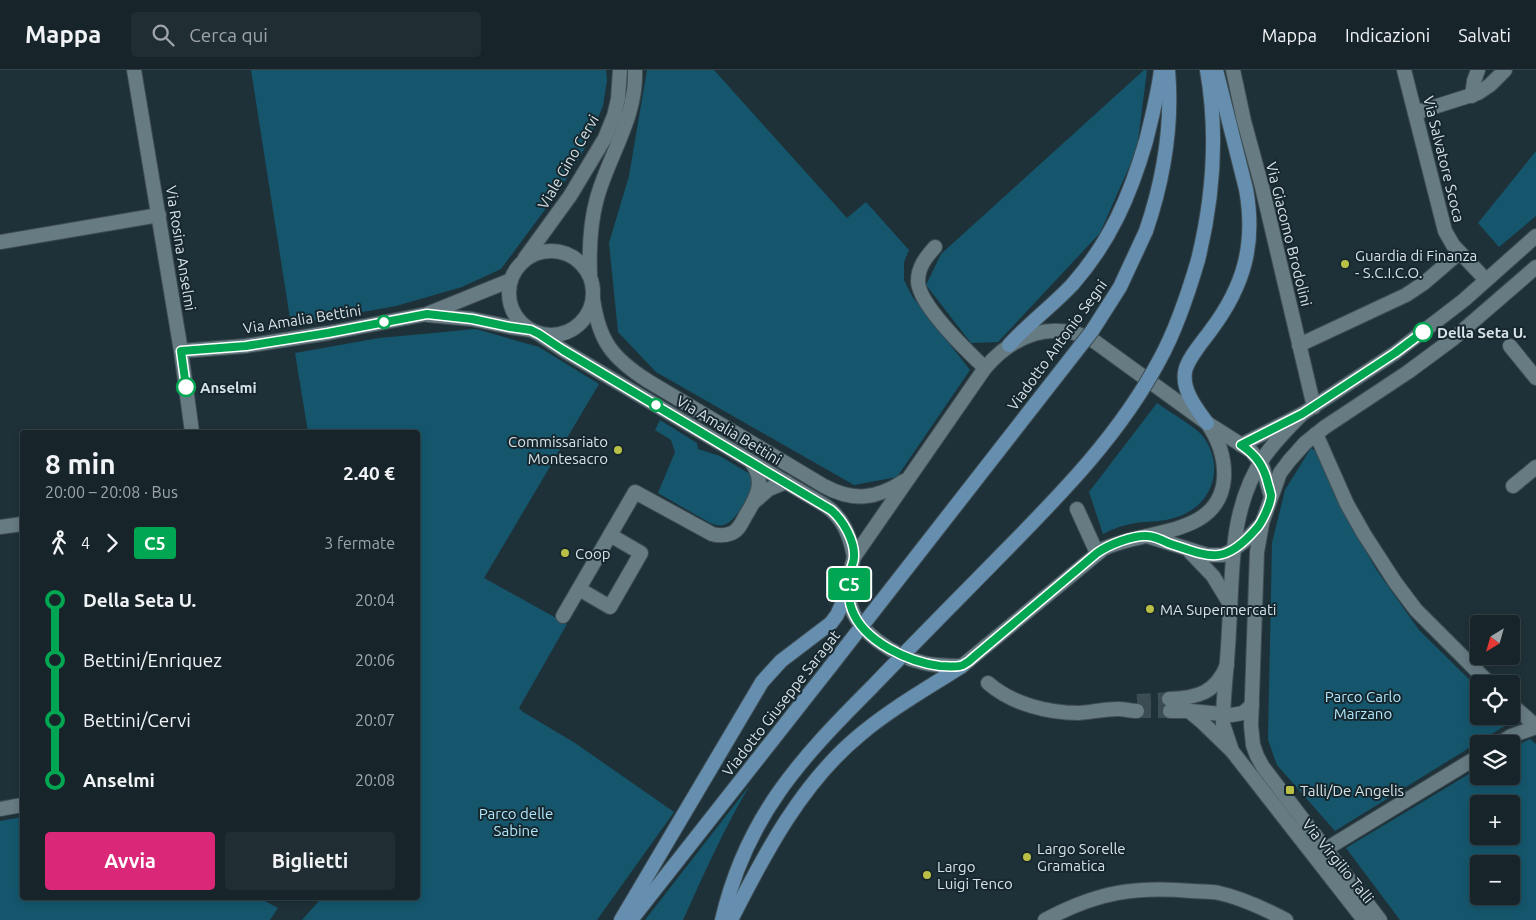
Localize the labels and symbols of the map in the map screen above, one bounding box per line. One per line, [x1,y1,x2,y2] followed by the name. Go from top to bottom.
[1420,94,1468,224] street label: Via Salvatore Scoca
[534,112,602,212] street label: Viale Gino Cervi
[1263,160,1315,308] street label: Via Giacomo Brodolini
[163,184,199,312] street label: Via Rosina Anselmi
[1355,247,1477,281] place label: Guardia di Finanza - S.C.I.C.O.
[1339,258,1351,270] marker: Guardia di Finanza - S.C.I.C.O.
[1004,276,1110,414] street label: Viadotto Antonio Segni
[242,301,362,337] street label: Via Amalia Bettini
[377,315,391,329] unlabelled marker
[1413,322,1433,342] marker: Della Seta U.
[1437,324,1527,341] place label: Della Seta U.
[176,377,196,397] marker: Anselmi
[200,379,257,396] place label: Anselmi
[673,392,785,468] street label: Via Amalia Bettini
[649,398,663,412] unlabelled marker
[508,433,608,467] place label: Commissariato Montesacro
[612,444,624,456] marker: Commissariato Montesacro
[575,545,611,562] place label: Coop
[559,547,571,559] marker: Coop
[826,568,872,600] line badge: C5
[1160,601,1276,618] place label: MA Supermercati
[1144,603,1156,615] marker: MA Supermercati
[1470,615,1520,665] north arrow
[719,627,843,779] street label: Viadotto Giuseppe Saragat
[1325,688,1401,722] park label: Parco Carlo Marzano
[1300,782,1404,799] place label: Talli/De Angelis
[1284,784,1296,796] marker: Talli/De Angelis
[479,805,553,839] park label: Parco delle Sabine
[1299,816,1377,906] street label: Via Virgilio Talli
[1037,840,1126,874] place label: Largo Sorelle Gramatica
[1021,851,1033,863] marker: Largo Sorelle Gramatica
[937,858,1013,892] place label: Largo Luigi Tenco
[921,869,933,881] marker: Largo Luigi Tenco

